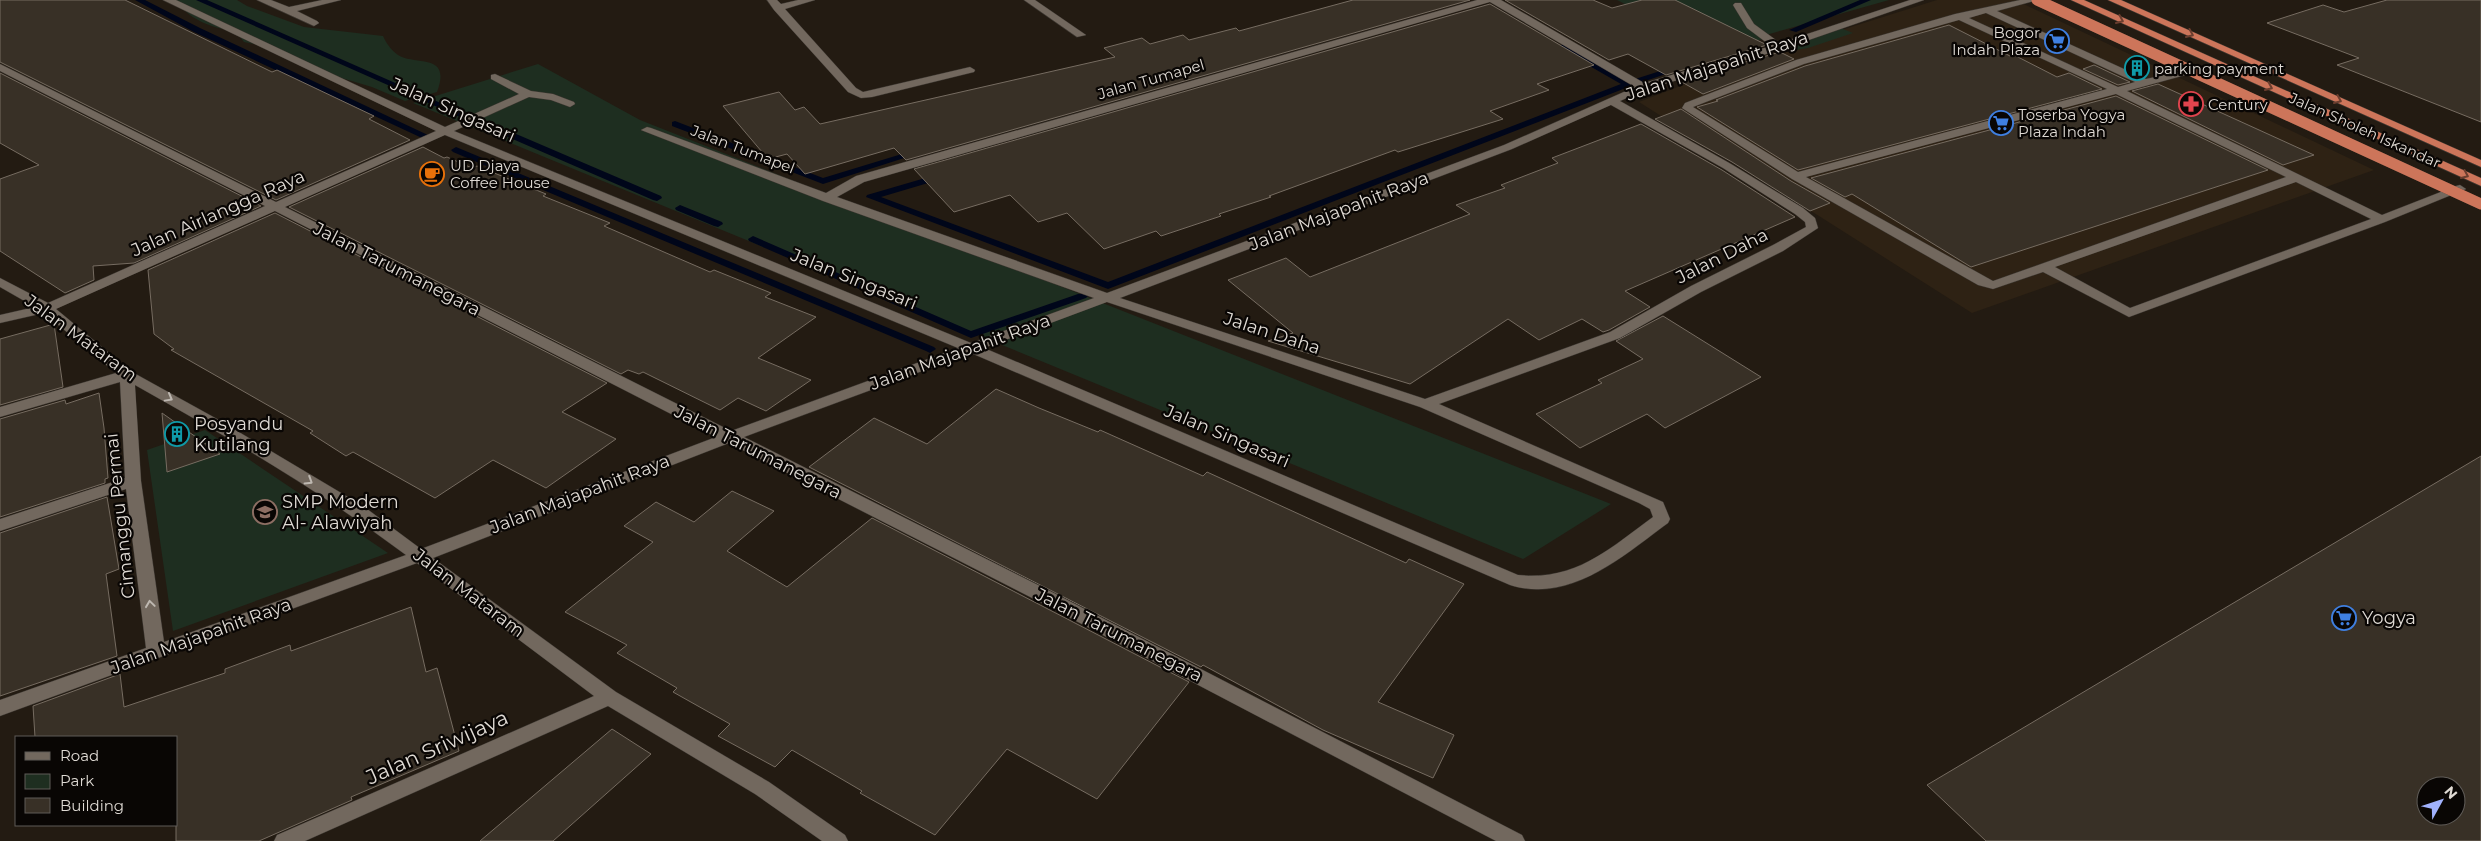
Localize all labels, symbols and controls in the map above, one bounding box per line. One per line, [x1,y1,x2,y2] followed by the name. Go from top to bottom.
[2115,14,2124,24] one-way arrow
[1952,23,2040,59] place label: Bogor Indah Plaza
[1622,26,1811,106] street label: Jalan Majapahit Raya
[2044,28,2070,54] supermarket icon: Bogor Indah Plaza
[2185,28,2194,39] one-way arrow
[1095,55,1206,104] street label: Jalan Tumapel
[2124,55,2150,81] building icon: parking payment
[2154,59,2284,78] place label: parking payment
[386,72,519,147] street label: Jalan Singasari
[2264,80,2273,91] one-way arrow
[2285,88,2444,172] street label: Jalan Sholeh Iskandar
[2178,91,2204,117] pharmacy icon: Century
[2333,94,2342,105] one-way arrow
[2208,95,2269,114] place label: Century
[2018,105,2125,141] place label: Toserba Yogya Plaza Indah
[1988,110,2014,136] supermarket icon: Toserba Yogya Plaza Indah
[687,120,798,178] street label: Jalan Tumapel
[450,156,550,192] place label: UD Djaya Coffee House
[419,161,445,187] cafe icon: UD Djaya Coffee House
[127,165,308,262] street label: Jalan Airlangga Raya
[1245,167,1432,256] street label: Jalan Majapahit Raya
[2460,169,2469,179] one-way arrow
[309,217,484,321] street label: Jalan Tarumanegara
[1671,223,1772,289] street label: Jalan Daha
[787,243,920,314] street label: Jalan Singasari
[20,289,141,386] street label: Jalan Mataram
[1220,307,1323,359] street label: Jalan Daha
[866,309,1053,395] street label: Jalan Majapahit Raya
[164,392,173,402] one-way arrow
[1160,399,1293,472] street label: Jalan Singasari
[670,400,845,504] street label: Jalan Tarumanegara
[194,413,283,456] place label: Posyandu Kutilang
[164,421,190,447] building icon: Posyandu Kutilang
[100,432,140,600] street label: Cimanggu Permai
[486,450,673,539] street label: Jalan Majapahit Raya
[304,474,313,484] one-way arrow
[282,491,399,534] place label: SMP Modern Al- Alawiyah
[252,499,278,525] school or university icon: SMP Modern Al- Alawiyah
[408,543,529,642] street label: Jalan Mataram
[1031,583,1206,687] street label: Jalan Tarumanegara
[107,593,294,679] street label: Jalan Majapahit Raya
[145,600,156,608] one-way arrow
[2331,605,2357,631] supermarket icon: Yogya
[2362,607,2416,629] place label: Yogya
[361,705,512,790] street label: Jalan Sriwijaya
[15,736,178,826] legend
[60,746,99,765] text: Road
[60,771,94,790] text: Park
[2416,776,2466,826] north arrow
[2440,783,2461,803] text: N
[60,796,124,815] text: Building

